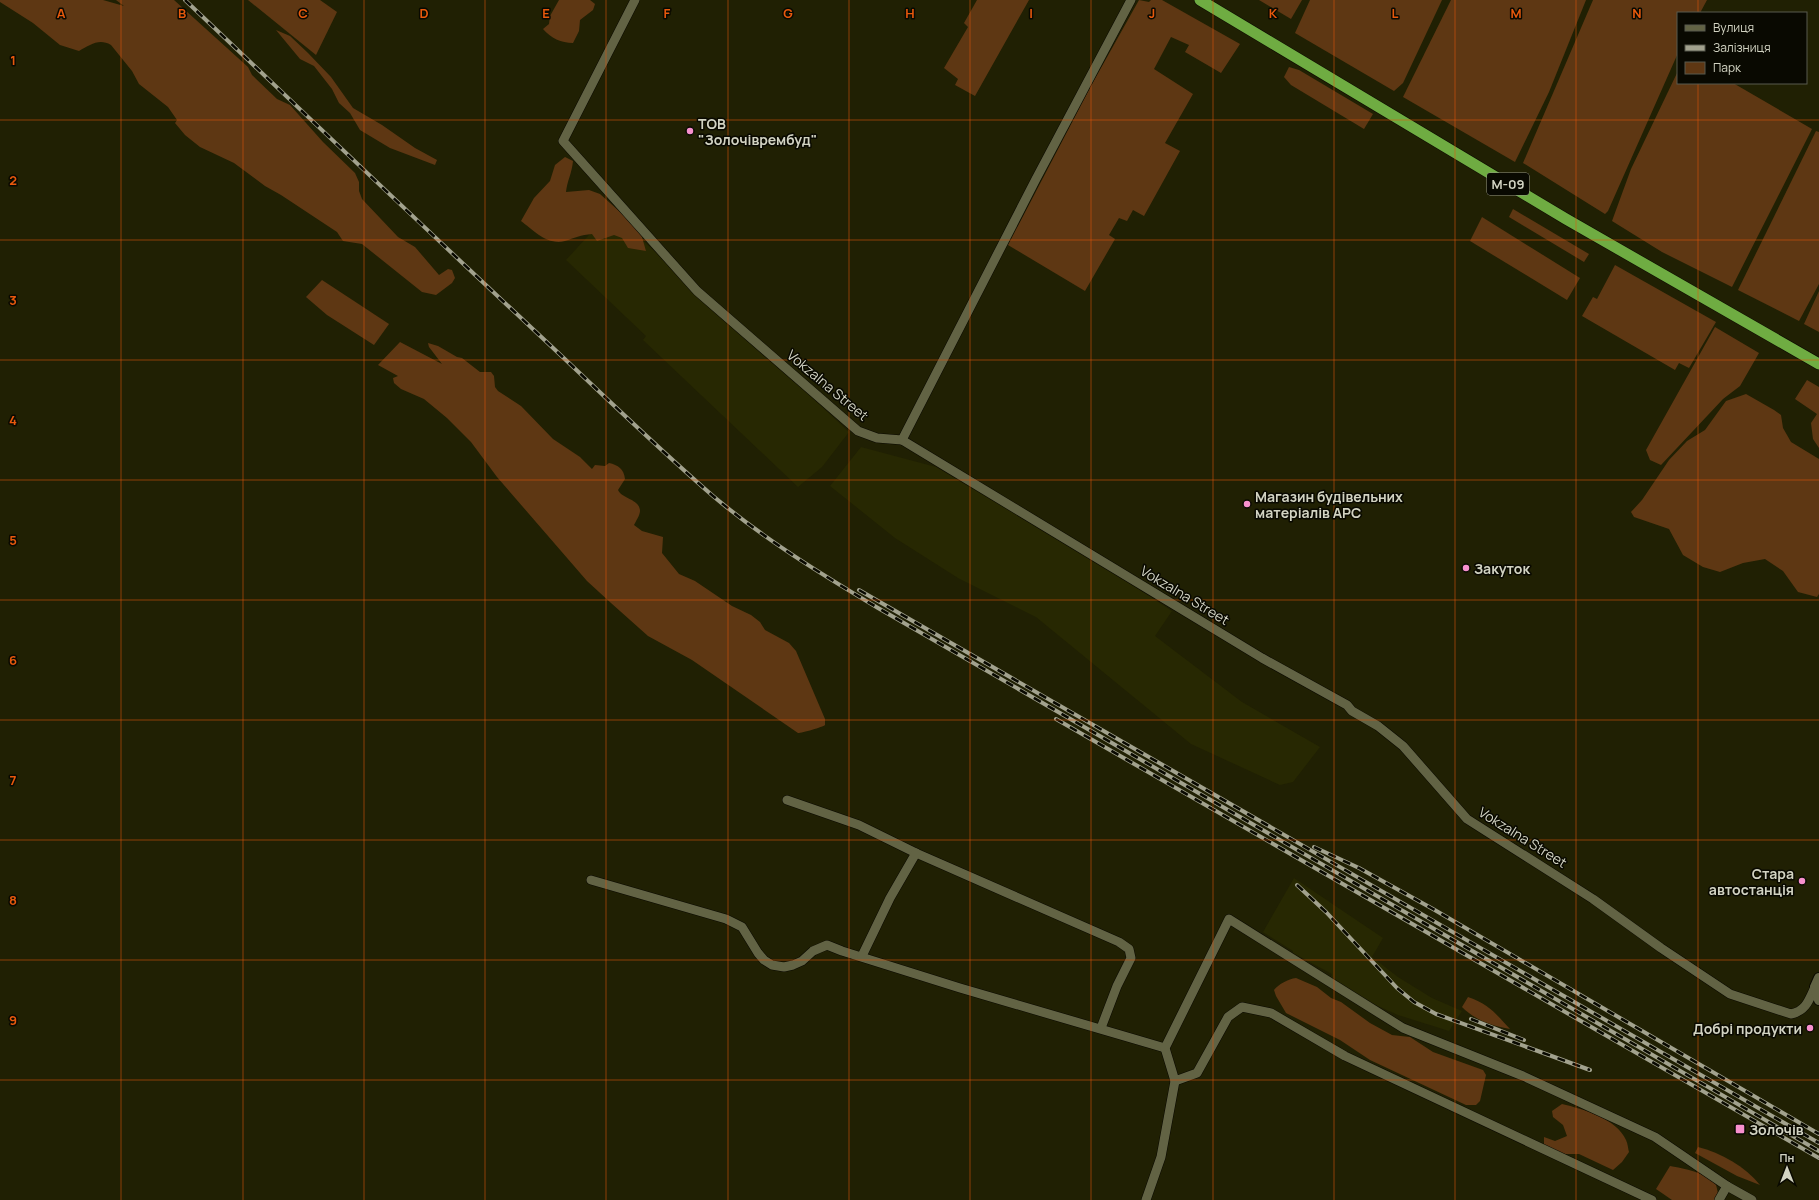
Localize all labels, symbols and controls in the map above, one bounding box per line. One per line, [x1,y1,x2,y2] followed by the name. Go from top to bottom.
[57,4,66,22] text: A
[178,4,186,22] text: B
[298,4,308,22] text: C
[419,4,429,22] text: D
[542,4,550,22] text: E
[664,4,671,22] text: F
[783,4,793,22] text: G
[905,4,915,22] text: H
[1029,4,1033,22] text: I
[1149,4,1155,22] text: J
[1269,4,1278,22] text: K
[1392,4,1399,22] text: L
[1510,4,1522,22] text: M
[1632,4,1642,22] text: N
[1677,12,1807,84] legend
[1713,19,1754,36] text: Вулиця
[1713,39,1771,56] text: Залізниця
[10,51,16,69] text: 1
[1713,59,1742,76] text: Парк
[698,114,817,149] place label: ТОВ "Золочіврембуд"
[685,126,695,136] marker: ТОВ "Золочіврембуд"
[9,171,17,189] text: 2
[1487,173,1529,195] road number: М-09
[9,291,17,309] text: 3
[783,345,873,425] street label: Vokzalna Street
[9,411,17,429] text: 4
[1255,487,1403,522] place label: Магазин будівельних матеріалів APC
[1242,499,1252,509] marker: Магазин будівельних матеріалів APC
[9,531,17,549] text: 5
[1474,559,1530,578] place label: Закуток
[1137,561,1233,629] street label: Vokzalna Street
[1461,563,1471,573] marker: Закуток
[9,651,17,669] text: 6
[10,771,17,789] text: 7
[1475,802,1571,872] street label: Vokzalna Street
[1709,864,1794,899] place label: Стара автостанція
[1797,876,1807,886] marker: Стара автостанція
[9,891,17,909] text: 8
[9,1011,17,1029] text: 9
[1693,1019,1802,1038] place label: Добрі продукти
[1805,1023,1815,1033] marker: Добрі продукти
[1749,1120,1804,1139] place label: Золочів
[1734,1123,1746,1135] marker: Золочів
[1767,1148,1807,1188] north arrow
[1780,1150,1795,1165] text: Пн

